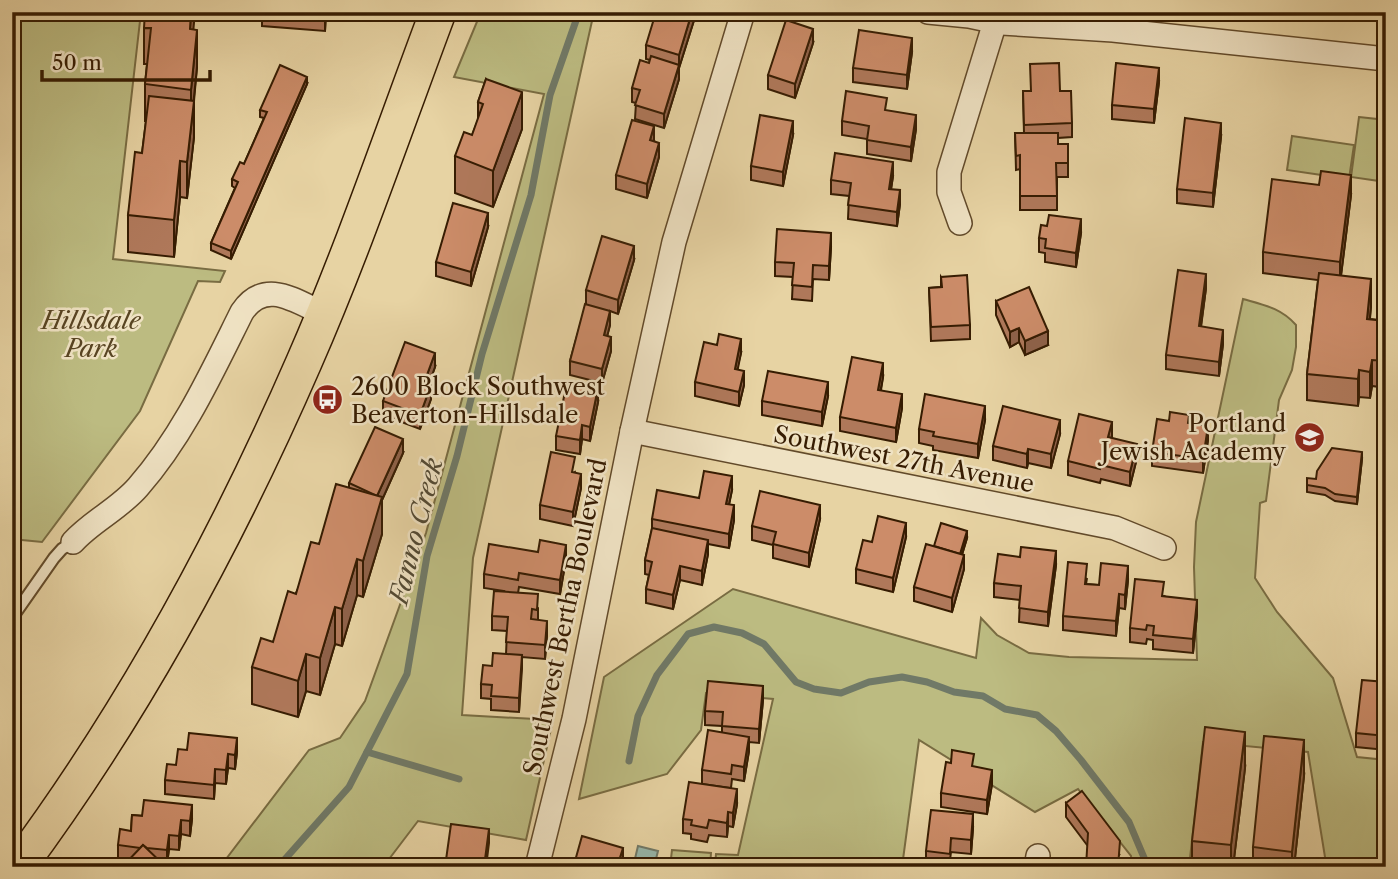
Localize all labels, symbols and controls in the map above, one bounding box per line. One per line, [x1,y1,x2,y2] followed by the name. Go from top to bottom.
[42,38,210,82] scale bar
[52,50,102,75] text: 50 m
[39,306,142,363] park label: Hillsdale Park
[351,372,605,429] place label: 2600 Block Southwest Beaverton-Hillsdale
[311,383,345,417] bus stop icon: 2600 Block Southwest Beaverton-Hillsdale
[1097,409,1287,466] place label: Portland Jewish Academy
[771,420,1037,498] street label: Southwest 27th Avenue
[1292,420,1326,454] school or university icon: Portland Jewish Academy
[382,454,450,609] water label: Fanno Creek
[517,456,613,778] street label: Southwest Bertha Boulevard

